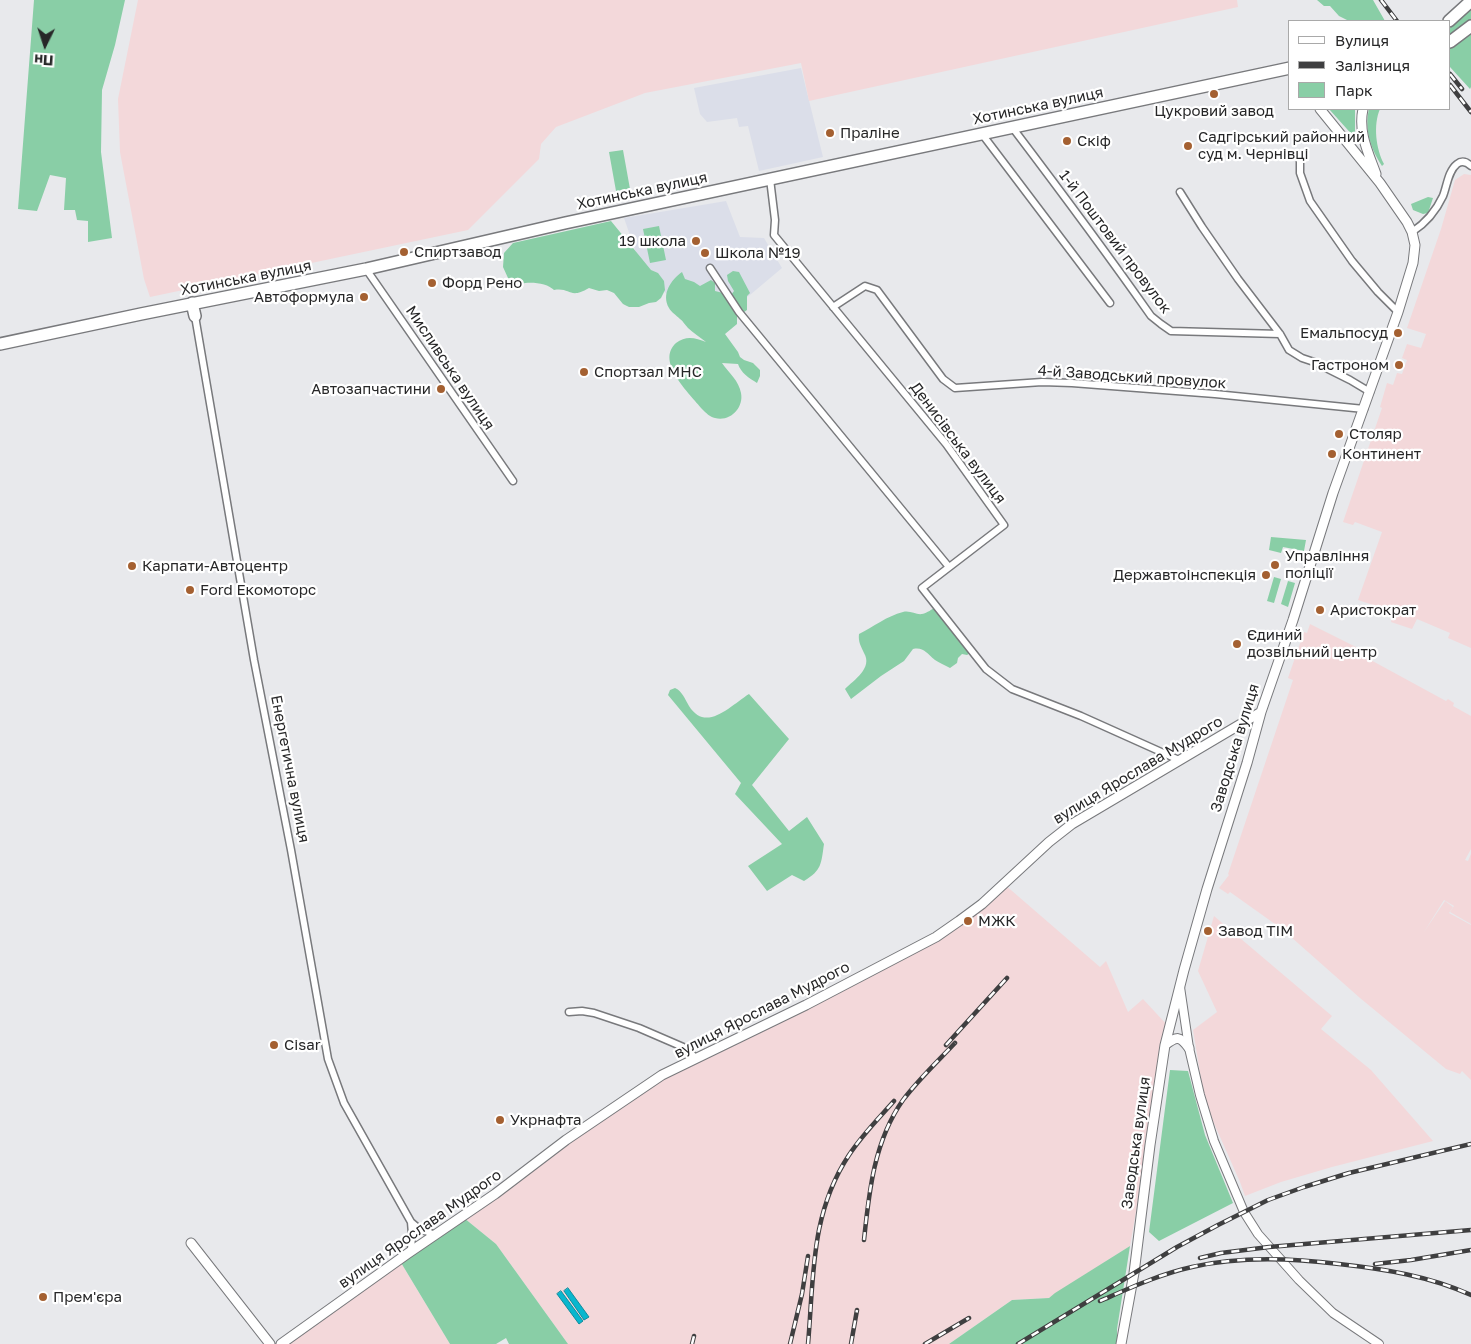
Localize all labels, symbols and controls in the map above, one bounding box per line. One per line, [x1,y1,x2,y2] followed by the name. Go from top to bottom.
[20,20,70,70] north arrow
[1288,20,1451,110] legend
[1335,31,1389,49] text: Вулиця
[34,51,54,70] text: Пн
[1335,56,1410,74] text: Залізниця
[1335,81,1373,99] text: Парк
[971,83,1105,129] street label: Хотинська вулиця
[1208,88,1220,100] marker: Цукровий завод
[1154,102,1274,120] place label: Цукровий завод
[840,124,900,142] place label: Праліне
[824,127,836,139] marker: Праліне
[1198,128,1365,163] place label: Садгірський районний суд м. Чернівці
[1077,132,1111,150] place label: Скіф
[1061,135,1073,147] marker: Скіф
[1182,140,1194,152] marker: Садгірський районний суд м. Чернівці
[1055,167,1175,317] street label: 1-й Поштовий провулок
[575,168,709,214] street label: Хотинська вулиця
[619,232,686,250] place label: 19 школа
[690,235,702,247] marker: 19 школа
[414,243,501,261] place label: Спиртзавод
[715,244,800,262] place label: Школа №19
[398,246,410,258] marker: Спиртзавод
[699,247,711,259] marker: Школа №19
[179,256,313,300] street label: Хотинська вулиця
[442,274,522,292] place label: Форд Рено
[426,277,438,289] marker: Форд Рено
[254,288,354,306] place label: Автоформула
[358,291,370,303] marker: Автоформула
[402,303,498,433] street label: Мисливська вулиця
[1300,324,1388,342] place label: Емальпосуд
[1392,327,1404,339] marker: Емальпосуд
[1311,356,1389,374] place label: Гастроном
[1393,359,1405,371] marker: Гастроном
[1037,361,1227,393] street label: 4-й Заводський провулок
[594,363,702,381] place label: Спортзал МНС
[578,366,590,378] marker: Спортзал МНС
[906,379,1010,507] street label: Денисівська вулиця
[311,380,431,398] place label: Автозапчастини
[435,383,447,395] marker: Автозапчастини
[1349,425,1402,443] place label: Столяр
[1333,428,1345,440] marker: Столяр
[1342,445,1421,463] place label: Континент
[1326,448,1338,460] marker: Континент
[1285,547,1369,582] place label: Управління поліції
[142,557,288,575] place label: Карпати-Автоцентр
[1269,559,1281,571] marker: Управління поліції
[126,560,138,572] marker: Карпати-Автоцентр
[1113,566,1256,584] place label: Державтоінспекція
[1260,569,1272,581] marker: Державтоінспекція
[200,581,316,599] place label: Ford Екомоторс
[184,584,196,596] marker: Ford Екомоторс
[1330,601,1416,619] place label: Аристократ
[1314,604,1326,616] marker: Аристократ
[1247,626,1377,661] place label: Єдиний дозвільний центр
[1231,638,1243,650] marker: Єдиний дозвільний центр
[1207,682,1263,814] street label: Заводська вулиця
[267,694,313,844] street label: Енергетична вулиця
[1050,712,1226,828] street label: вулиця Ярослава Мудрого
[978,912,1016,930] place label: МЖК
[962,915,974,927] marker: МЖК
[1218,922,1293,940] place label: Завод ТІМ
[1202,925,1214,937] marker: Завод ТІМ
[671,958,853,1062] street label: вулиця Ярослава Мудрого
[284,1036,320,1054] place label: Cisar
[268,1039,280,1051] marker: Cisar
[1118,1076,1154,1210] street label: Заводська вулиця
[510,1111,581,1129] place label: Укрнафта
[494,1114,506,1126] marker: Укрнафта
[335,1166,505,1292] street label: вулиця Ярослава Мудрого
[53,1288,122,1306] place label: Прем'єра
[37,1291,49,1303] marker: Прем'єра

